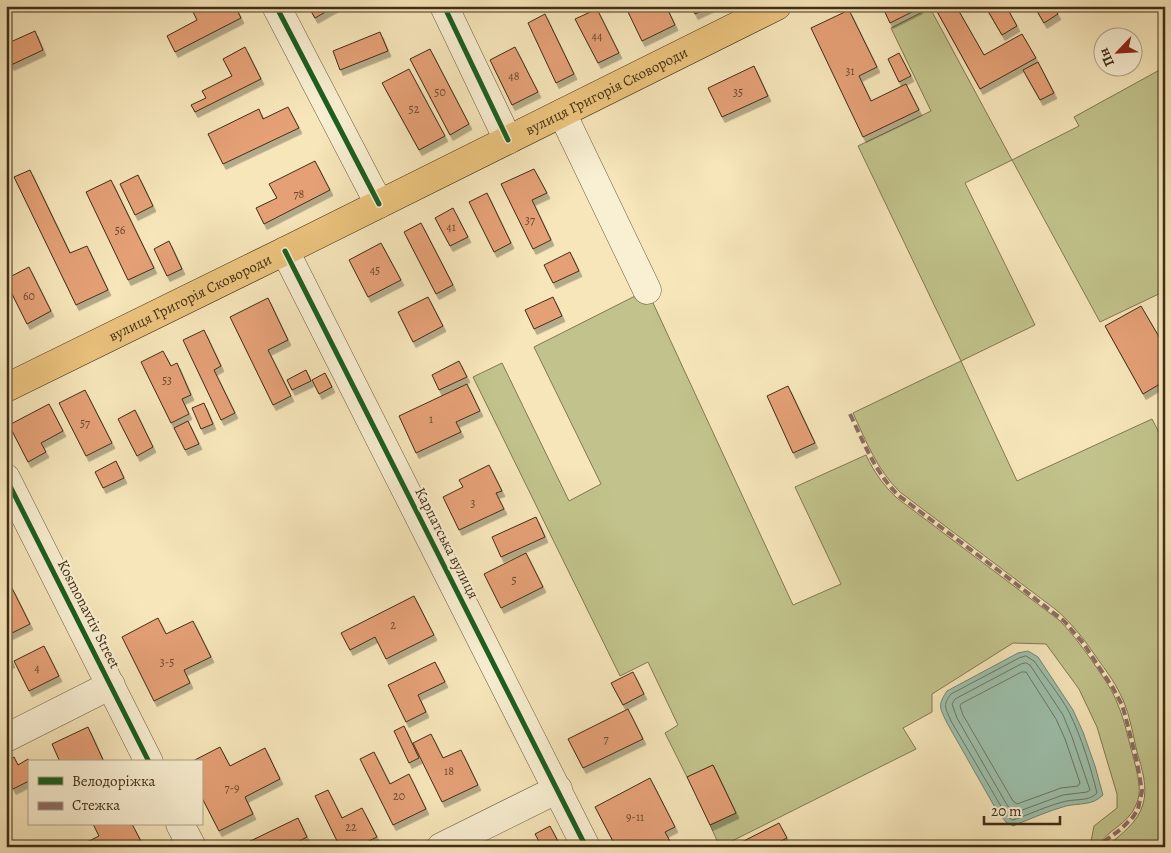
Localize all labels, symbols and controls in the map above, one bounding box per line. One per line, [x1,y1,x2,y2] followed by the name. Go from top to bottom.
[592,28,603,44] house number: 44
[1094,28,1144,78] north arrow
[522,42,691,140] street label: вулиця Григорія Сковороди
[1094,45,1119,70] text: Пн
[845,63,855,79] house number: 31
[508,68,520,84] house number: 48
[434,84,446,100] house number: 50
[733,84,743,100] house number: 35
[409,101,420,117] house number: 52
[294,186,305,202] house number: 78
[525,212,536,228] house number: 37
[446,219,456,235] house number: 41
[115,222,126,238] house number: 56
[105,249,275,346] street label: вулиця Григорія Сковороди
[370,262,380,278] house number: 45
[23,288,35,304] house number: 60
[162,372,172,388] house number: 53
[429,411,433,427] house number: 1
[80,415,91,431] house number: 57
[410,484,484,602] street label: Карпатська вулиця
[471,495,476,511] house number: 3
[53,556,125,672] street label: Kosmonavtiv Street
[511,572,517,588] house number: 5
[390,617,396,633] house number: 2
[160,654,174,670] house number: 3-5
[34,660,40,676] house number: 4
[603,731,609,747] house number: 7
[28,760,202,826] legend
[444,763,454,779] house number: 18
[72,771,156,791] text: Велодоріжка
[224,780,240,796] house number: 7-9
[393,788,405,804] house number: 20
[984,793,1060,825] scale bar
[72,795,120,815] text: Стежка
[991,801,1022,821] text: 20 m
[626,809,644,825] house number: 9-11
[345,819,357,835] house number: 22

